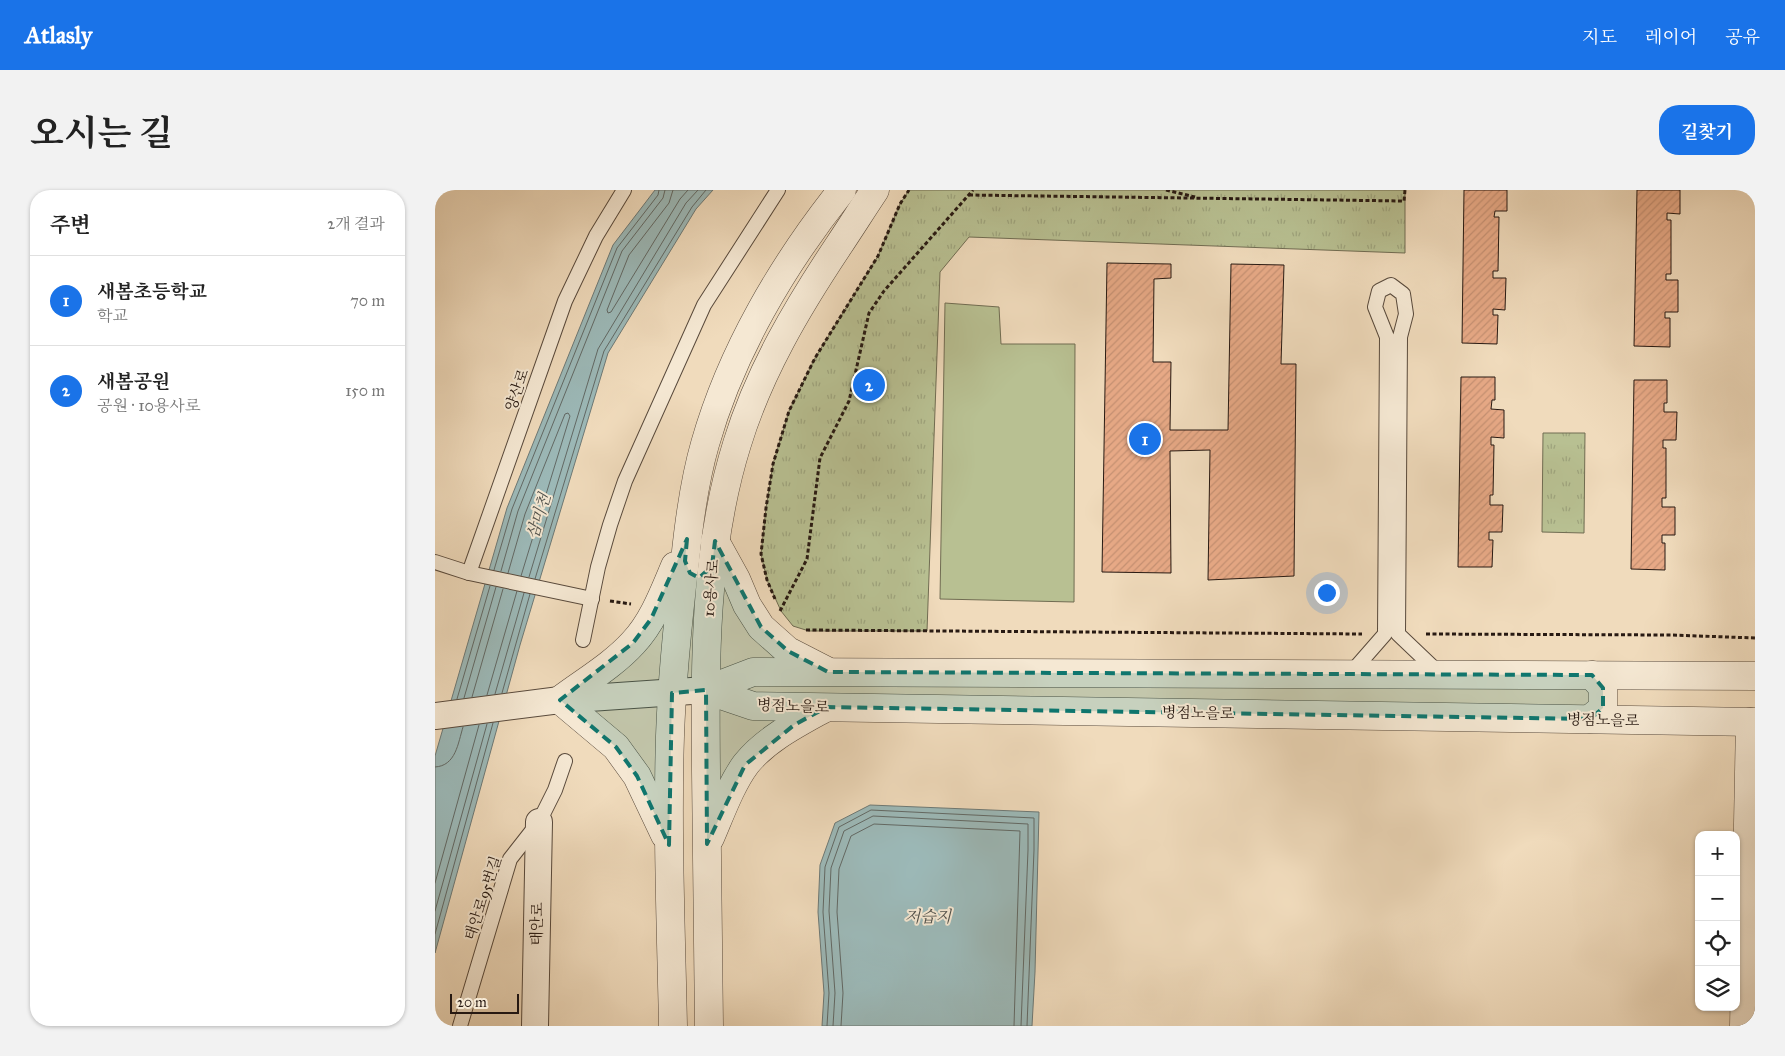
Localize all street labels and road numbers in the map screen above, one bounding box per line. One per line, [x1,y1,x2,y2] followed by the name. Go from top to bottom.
[501,366,533,413] street label: 양산로
[700,558,723,618] street label: 10용사로
[756,696,830,716] street label: 병점노을로
[1162,703,1235,723] street label: 병점노을로
[1567,710,1640,730] street label: 병점노을로
[461,854,505,942] street label: 태안로95번길
[528,902,546,946] street label: 태안로

